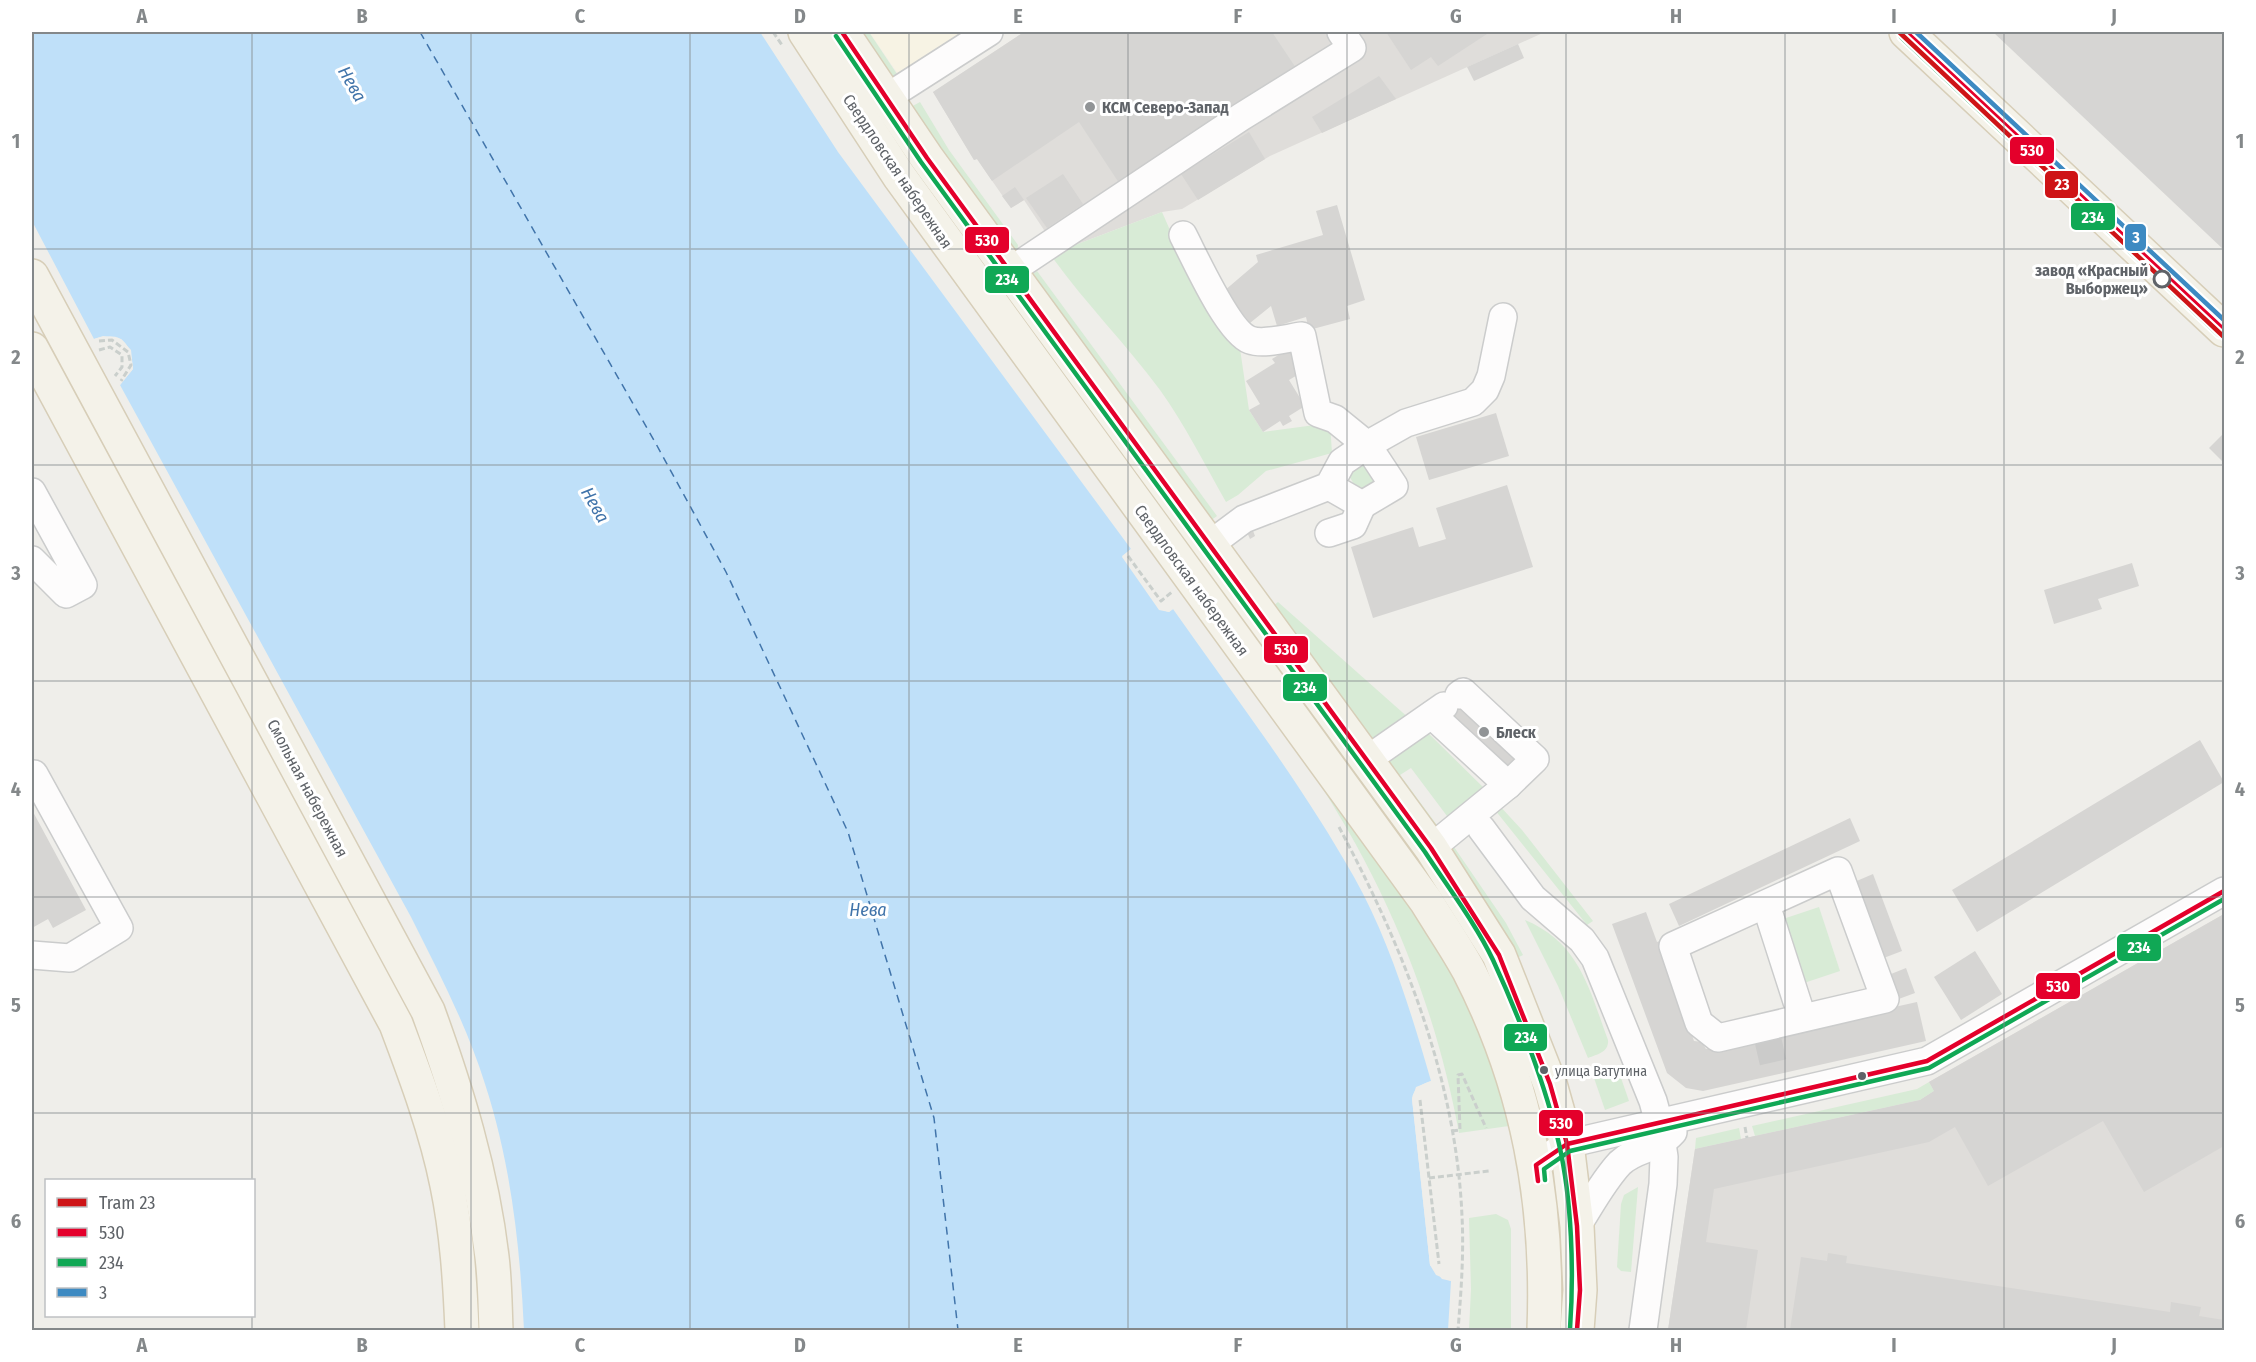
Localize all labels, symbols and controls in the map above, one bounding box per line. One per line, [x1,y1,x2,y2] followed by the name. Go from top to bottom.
[136,4,149,28] text: A
[356,4,368,28] text: B
[575,4,586,28] text: C
[794,4,806,28] text: D
[1013,4,1023,28] text: E
[1234,4,1243,28] text: F
[1450,4,1462,28] text: G
[1670,4,1682,28] text: H
[1891,4,1897,28] text: I
[2110,4,2117,28] text: J
[333,62,371,106] water label: Нева
[839,91,956,252] street label: Свердловская набережная
[1102,98,1229,117] place label: КСМ Северо-Запад
[1083,100,1097,114] marker: КСМ Северо-Запад
[12,129,20,153] text: 1
[2236,129,2244,153] text: 1
[2009,136,2055,165] line badge: 530
[2020,141,2044,160] text: 530
[2044,170,2079,199] line badge: 23
[2054,175,2070,194] text: 23
[2070,202,2116,231] line badge: 234
[2080,208,2105,227] text: 234
[2124,223,2147,252] line badge: 3
[964,226,1010,254] line badge: 530
[2131,228,2140,247] text: 3
[975,231,999,250] text: 530
[2035,261,2148,298] place label: завод «Красный Выборжец»
[984,265,1030,294] line badge: 234
[994,270,1019,289] text: 234
[2153,270,2171,288] marker: завод «Красный Выборжец»
[10,345,21,369] text: 2
[2234,345,2245,369] text: 2
[576,483,614,527] water label: Нева
[1130,501,1253,659] street label: Свердловская набережная
[10,561,21,585] text: 3
[2234,561,2245,585] text: 3
[1263,635,1309,664] line badge: 530
[1274,640,1298,659] text: 530
[1282,673,1328,702] line badge: 234
[1292,678,1317,697] text: 234
[263,716,352,860] street label: Смольная набережная
[1496,723,1537,742] place label: Блеск
[1477,725,1491,739] marker: Блеск
[11,777,21,801] text: 4
[2235,777,2245,801] text: 4
[849,899,887,921] water label: Нева
[2116,933,2162,962] line badge: 234
[2126,938,2151,957] text: 234
[2035,972,2081,1000] line badge: 530
[2046,977,2070,996] text: 530
[11,993,21,1017] text: 5
[2235,993,2245,1017] text: 5
[1503,1023,1548,1052] line badge: 234
[1513,1028,1538,1047] text: 234
[1555,1063,1647,1080] place label: улица Ватутина
[1538,1064,1550,1076] marker: улица Ватутина
[1856,1070,1868,1082] unlabelled marker
[1538,1109,1584,1137] line badge: 530
[1549,1114,1573,1133] text: 530
[45,1179,255,1317] legend
[99,1192,155,1214] text: Tram 23
[11,1209,21,1233] text: 6
[2235,1209,2245,1233] text: 6
[99,1222,125,1244] text: 530
[99,1252,124,1274] text: 234
[99,1282,107,1304] text: 3
[136,1333,149,1357] text: A
[356,1333,368,1357] text: B
[575,1333,586,1357] text: C
[794,1333,806,1357] text: D
[1013,1333,1023,1357] text: E
[1234,1333,1243,1357] text: F
[1450,1333,1462,1357] text: G
[1670,1333,1682,1357] text: H
[1891,1333,1897,1357] text: I
[2110,1333,2117,1357] text: J

